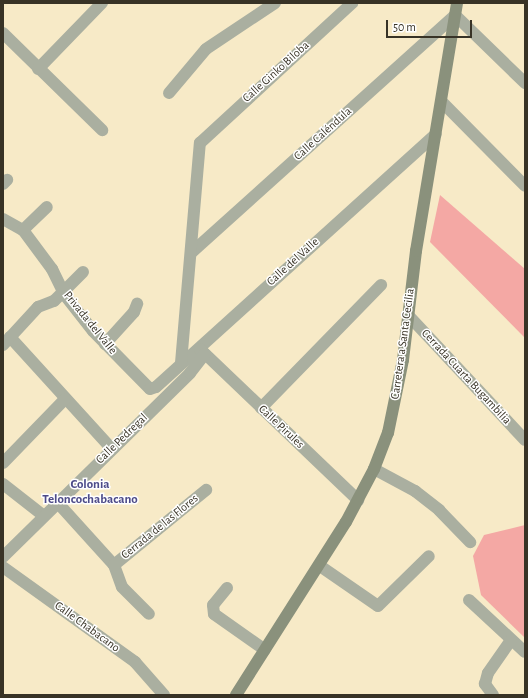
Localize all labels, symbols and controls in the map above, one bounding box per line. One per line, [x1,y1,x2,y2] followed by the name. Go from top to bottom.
[388,12,474,38] scale bar
[393,21,416,33] text: 50 m
[240,38,312,106] street label: Calle Ginko Biloba
[291,104,355,164] street label: Calle Caléndula
[264,235,322,289] street label: Calle del Valle
[388,288,418,400] street label: Carretera a Santa Cecilia
[60,289,120,357] street label: Privada del Valle
[418,326,514,428] street label: Cerrada Cuarta Bugambilia
[255,402,307,452] street label: Calle Pirules
[93,411,151,467] street label: Calle Pedregal
[42,478,138,509] district label: Colonia Teloncochabacano
[119,492,201,562] street label: Cerrada de las Flores
[52,599,122,655] street label: Calle Chabacano

